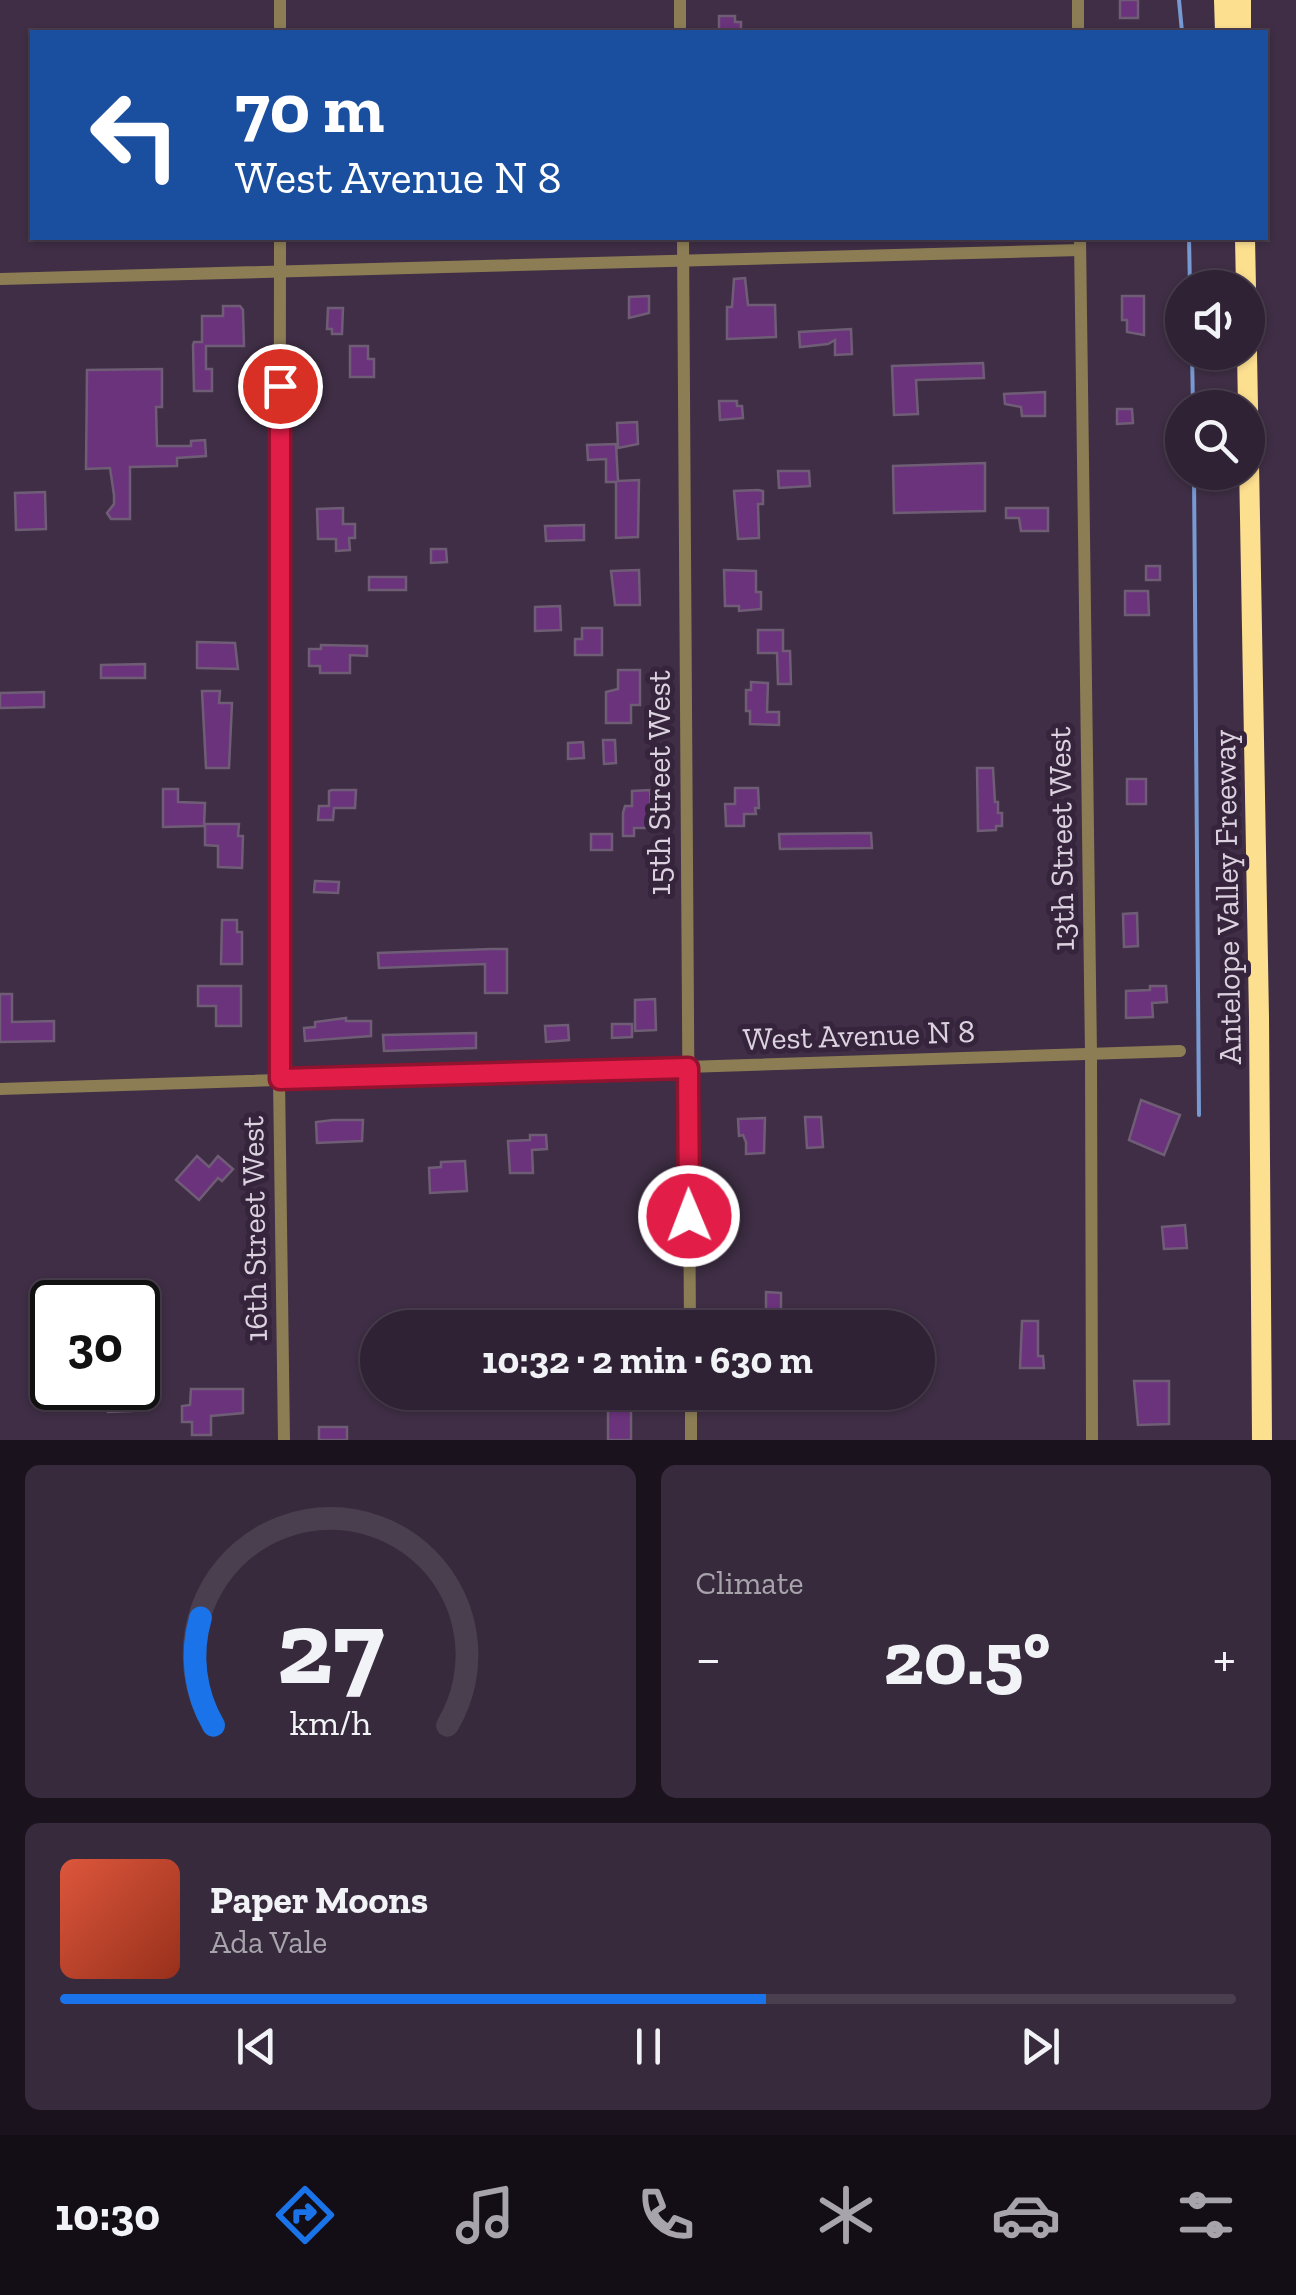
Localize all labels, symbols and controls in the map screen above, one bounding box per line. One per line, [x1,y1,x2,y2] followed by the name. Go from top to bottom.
[235,66,384,150] text: 70 m
[70,70,200,200] icon: left
[235,151,562,205] text: West Avenue N 8
[1165,270,1265,490] map controls
[1165,270,1265,370] button: sound
[238,344,323,429] pin
[253,359,308,414] icon: arrive
[1165,390,1265,490] button: search
[640,670,678,896] street label: 15th Street West
[1040,726,1082,952] street label: 13th Street West
[1205,729,1249,1065] street label: Antelope Valley Freeway
[742,1012,976,1058] street label: West Avenue N 8
[233,1116,275,1342] street label: 16th Street West
[637,1164,741,1268] position arrow
[30,1280,160,1410] speed limit sign: 30
[482,1337,813,1383] text: 10:32 · 2 min · 630 m
[696,1564,804,1602] text: Climate
[277,1585,384,1710] text: 27
[884,1613,1051,1703] text: 20.5°
[696,1625,721,1691] text: −
[1213,1625,1236,1691] text: +
[289,1701,371,1744] text: km/h
[210,1877,428,1923] text: Paper Moons
[210,1923,327,1961] text: Ada Vale
[229,2019,284,2074] icon: previous
[621,2019,676,2074] icon: pause
[1013,2019,1068,2074] icon: next
[270,2180,340,2250] icon: directions
[450,2180,520,2250] icon: music
[631,2180,701,2250] icon: phone
[811,2180,881,2250] icon: climate
[991,2180,1061,2250] icon: car
[1171,2180,1241,2250] icon: filters
[55,2188,160,2242] text: 10:30

